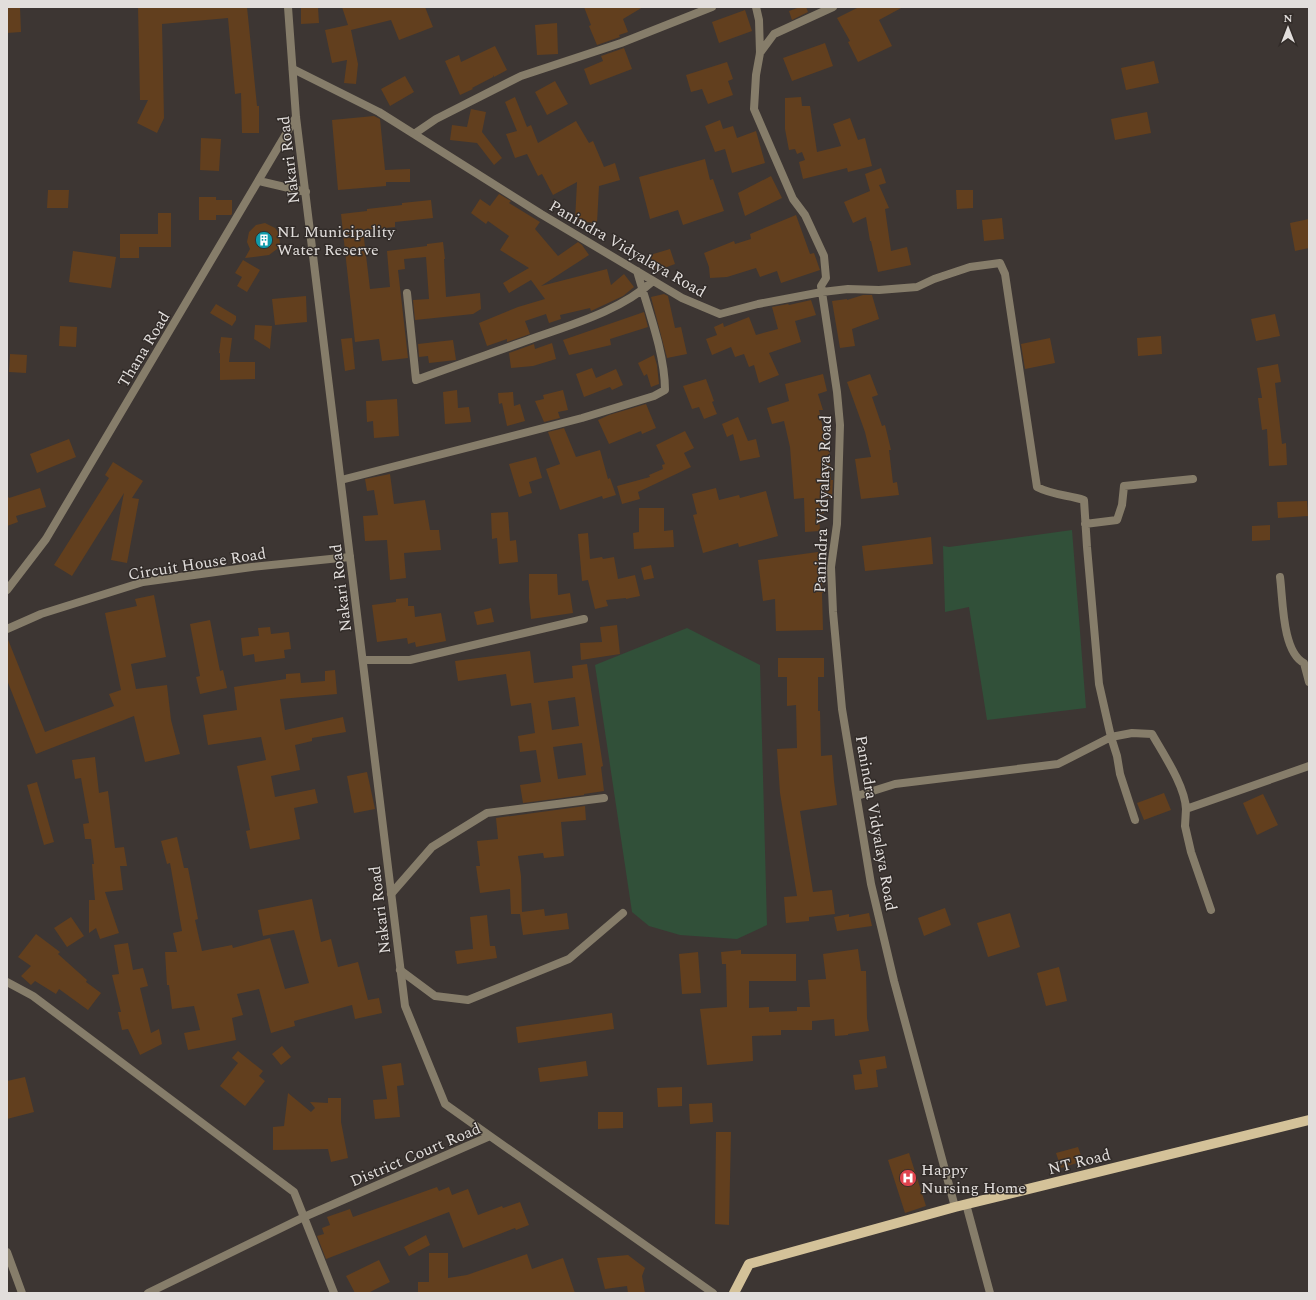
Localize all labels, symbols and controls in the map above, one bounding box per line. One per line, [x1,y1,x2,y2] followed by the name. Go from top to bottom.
[1268,8,1308,48] north arrow
[1284,10,1293,27] text: N
[272,115,306,205] street label: Nakari Road
[545,194,711,304] street label: Panindra Vidyalaya Road
[277,220,396,262] place label: NL Municipality Water Reserve
[254,230,274,250] building icon: NL Municipality Water Reserve
[112,307,176,392] street label: Thana Road
[808,415,838,593] street label: Panindra Vidyalaya Road
[126,541,268,587] street label: Circuit House Road
[324,543,358,633] street label: Nakari Road
[849,734,903,913] street label: Panindra Vidyalaya Road
[363,865,397,955] street label: Nakari Road
[346,1117,485,1193] street label: District Court Road
[1045,1143,1113,1181] street label: NT Road
[921,1158,1026,1200] place label: Happy Nursing Home
[898,1168,918,1188] hospital icon: Happy Nursing Home

